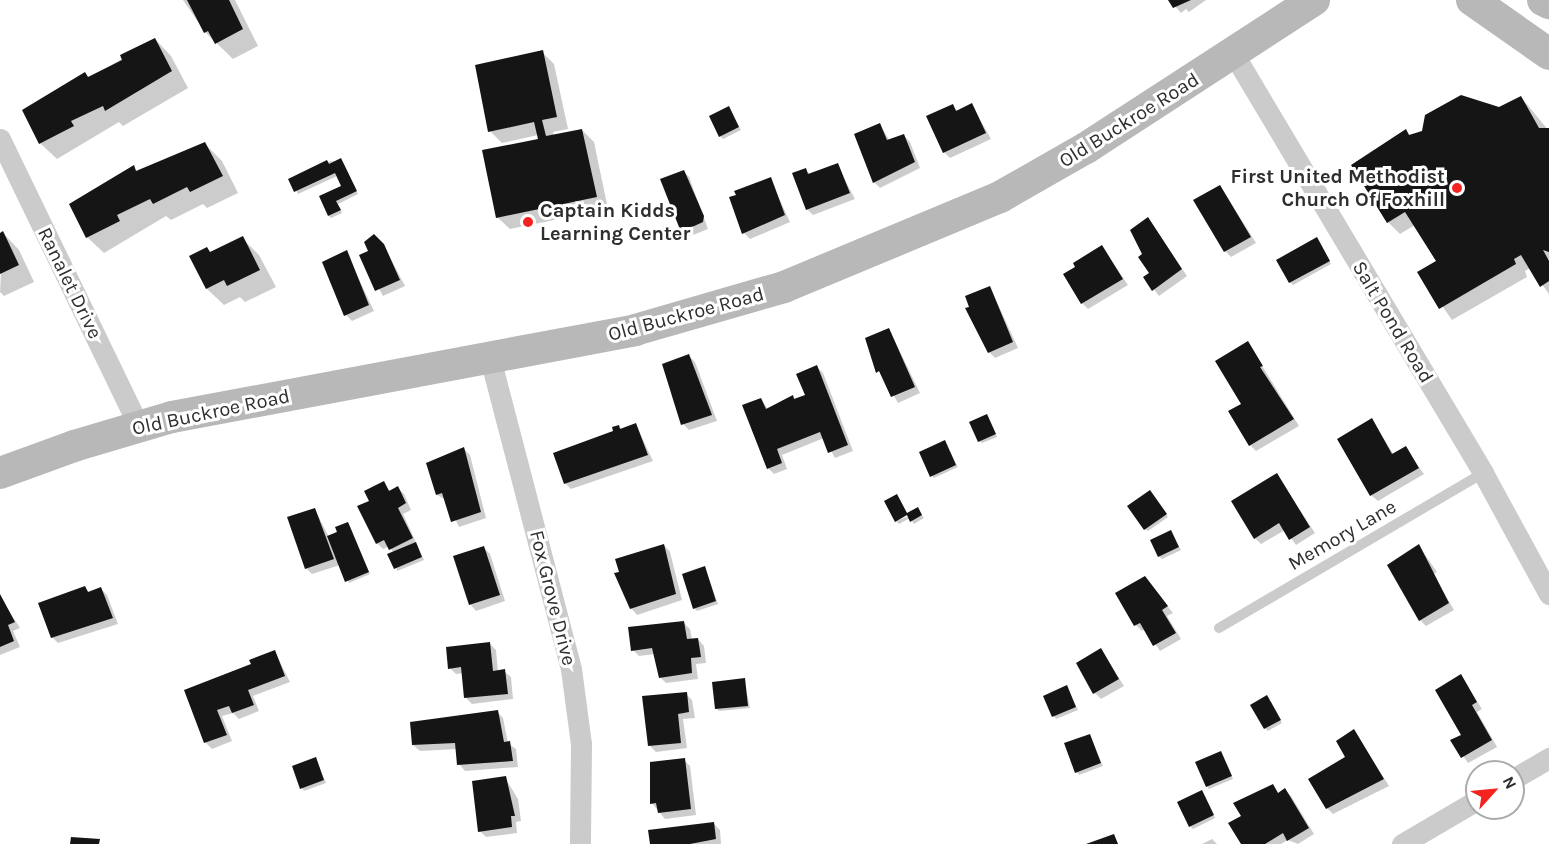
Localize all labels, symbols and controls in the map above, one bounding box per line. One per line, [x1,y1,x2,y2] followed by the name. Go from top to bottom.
[1055,67,1203,173] street label: Old Buckroe Road
[1230,164,1445,211] place label: First United Methodist Church Of Foxhill
[1450,181,1464,195] marker: First United Methodist Church Of Foxhill
[540,198,690,245] place label: Captain Kidds Learning Center
[521,215,535,229] marker: Captain Kidds Learning Center
[33,223,107,343] street label: Ranalet Drive
[1347,257,1439,387] street label: Salt Pond Road
[605,282,767,346] street label: Old Buckroe Road
[130,384,292,440] street label: Old Buckroe Road
[1284,494,1400,576] street label: Memory Lane
[525,528,581,668] street label: Fox Grove Drive
[1465,760,1525,820] north arrow
[1499,773,1521,792] text: N

